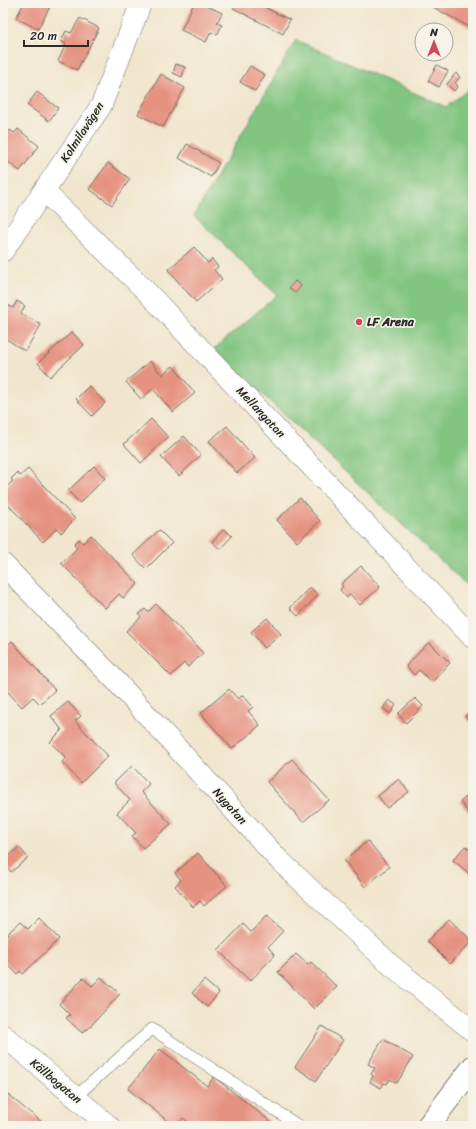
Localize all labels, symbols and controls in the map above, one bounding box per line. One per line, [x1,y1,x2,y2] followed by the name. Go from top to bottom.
[24,22,88,48] scale bar
[414,22,454,62] north arrow
[429,23,438,42] text: N
[30,25,57,47] text: 20 m
[54,97,110,167] street label: Kolmilavägen
[367,311,415,333] place label: LF Arena
[354,317,364,327] marker: LF Arena
[231,381,292,444] street label: Mellangatan
[207,782,253,830] street label: Nygatan
[25,1052,87,1110] street label: Källbogatan

